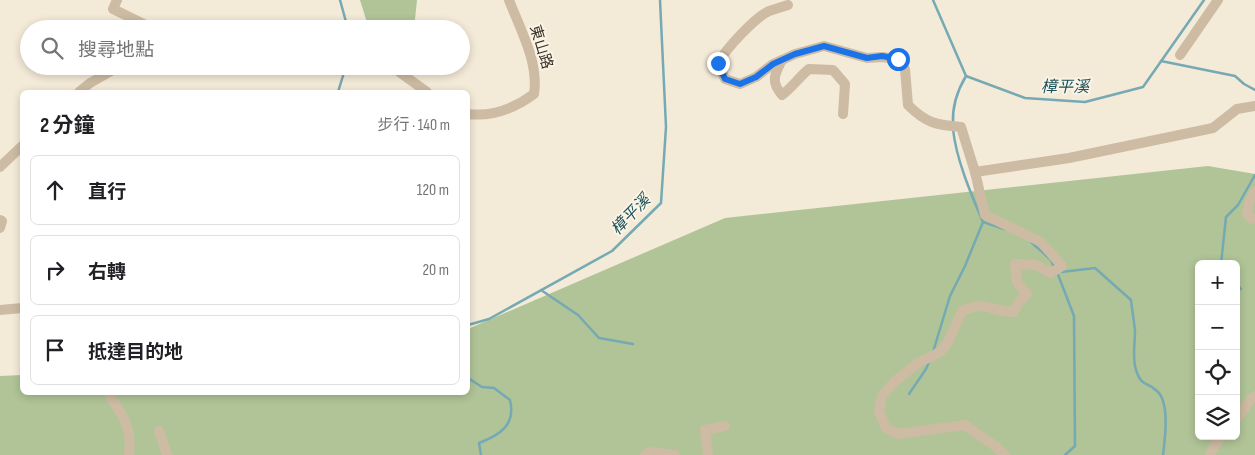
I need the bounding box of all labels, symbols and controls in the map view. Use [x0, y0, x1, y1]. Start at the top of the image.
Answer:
search box [20, 20, 470, 75]
street label: 東山路 [525, 23, 557, 71]
icon: search [38, 34, 66, 62]
text: 搜尋地點 [78, 39, 154, 62]
route start [887, 48, 910, 71]
route end [707, 52, 730, 75]
water label: 樟平溪 [1041, 78, 1091, 97]
text: 2 分鐘 [40, 113, 94, 138]
text: 步行 · 140 m [377, 116, 450, 135]
icon: ahead [41, 176, 69, 204]
text: 直行 [88, 181, 126, 204]
text: 120 m [417, 181, 449, 200]
water label: 樟平溪 [607, 190, 656, 239]
icon: right [41, 256, 69, 284]
map controls [1195, 260, 1240, 440]
button: + [1195, 260, 1240, 305]
text: 右轉 [88, 261, 126, 284]
text: 20 m [422, 261, 449, 280]
button: − [1195, 305, 1240, 350]
icon: arrive [41, 336, 69, 364]
text: 抵達目的地 [88, 341, 183, 364]
button: locate [1195, 350, 1240, 395]
button: layers [1195, 395, 1240, 440]

